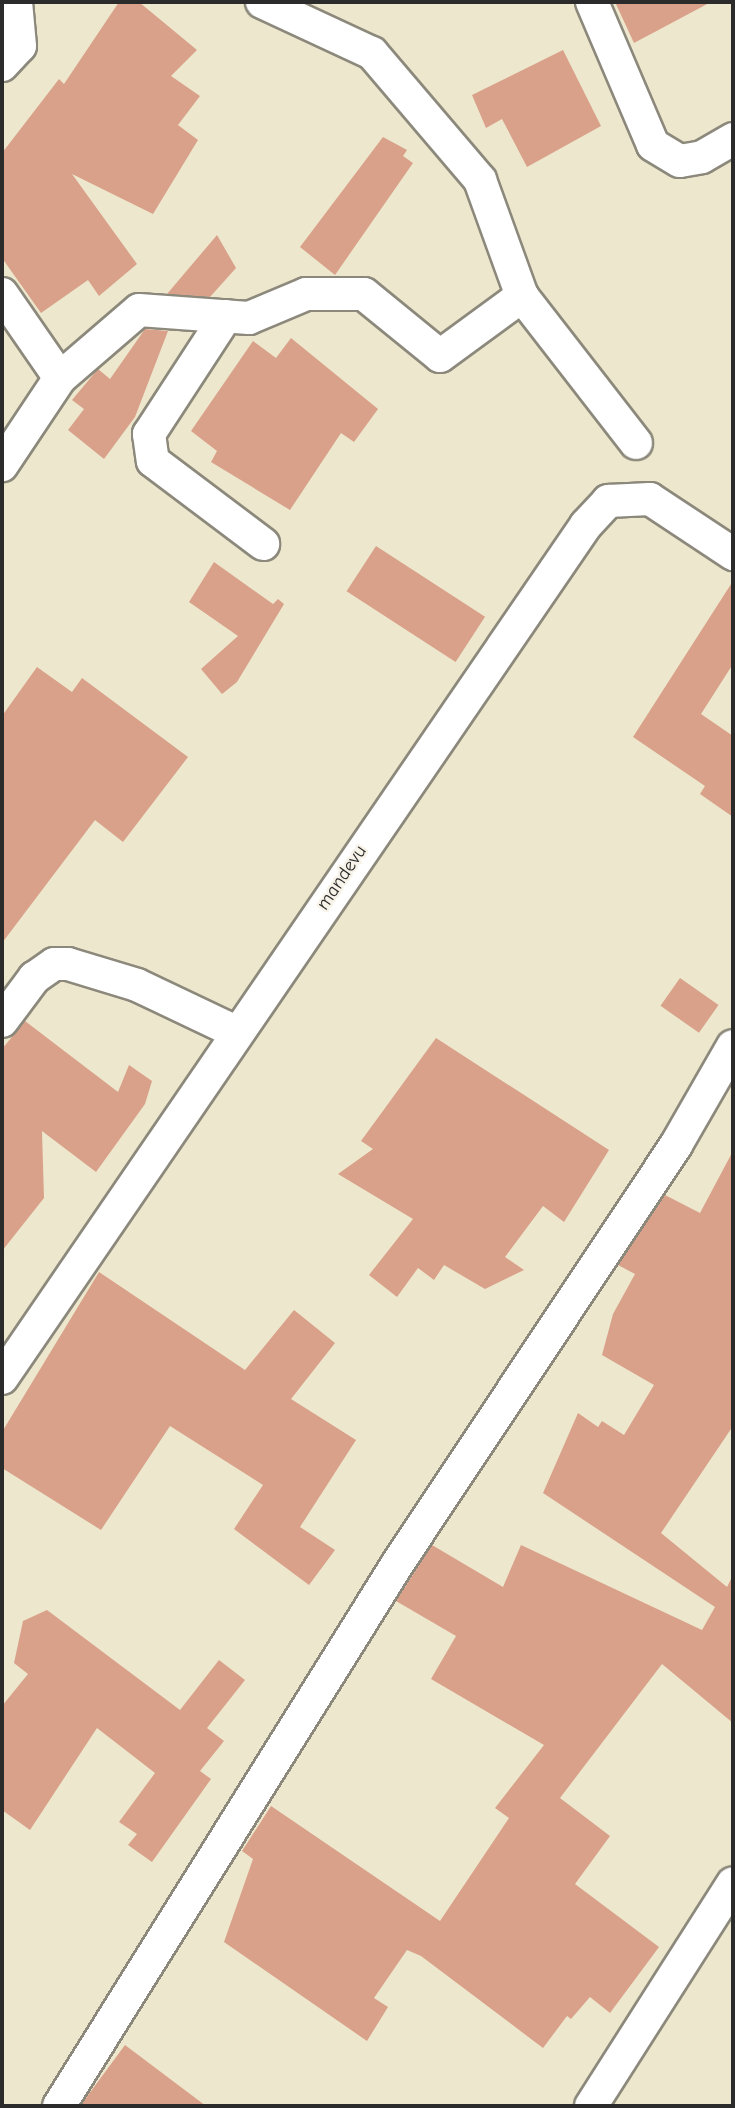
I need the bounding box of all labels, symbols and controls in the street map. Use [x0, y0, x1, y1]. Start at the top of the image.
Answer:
street label: mandevu [312, 841, 372, 915]

